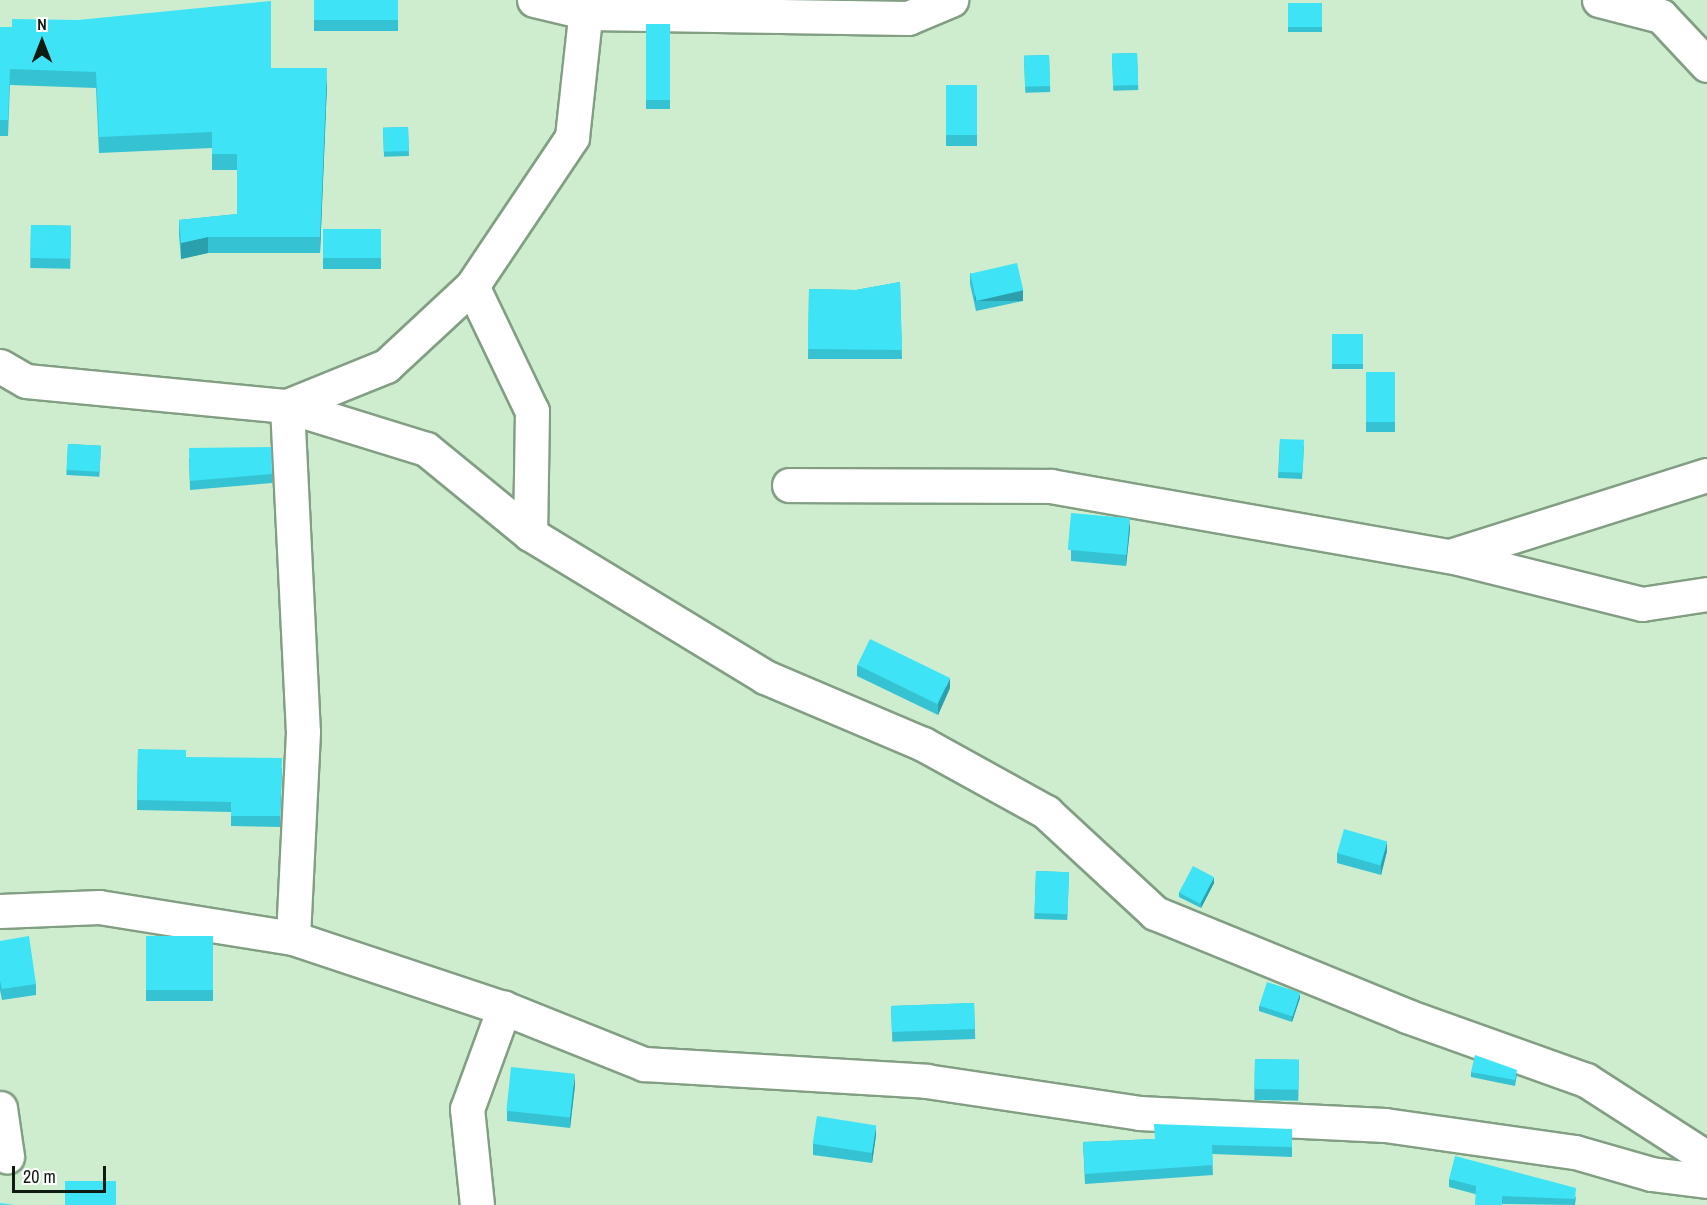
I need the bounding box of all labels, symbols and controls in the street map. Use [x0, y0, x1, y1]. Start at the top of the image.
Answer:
north arrow [12, 12, 72, 72]
text: N [37, 13, 47, 35]
scale bar [15, 1154, 110, 1192]
text: 20 m [23, 1164, 56, 1189]

